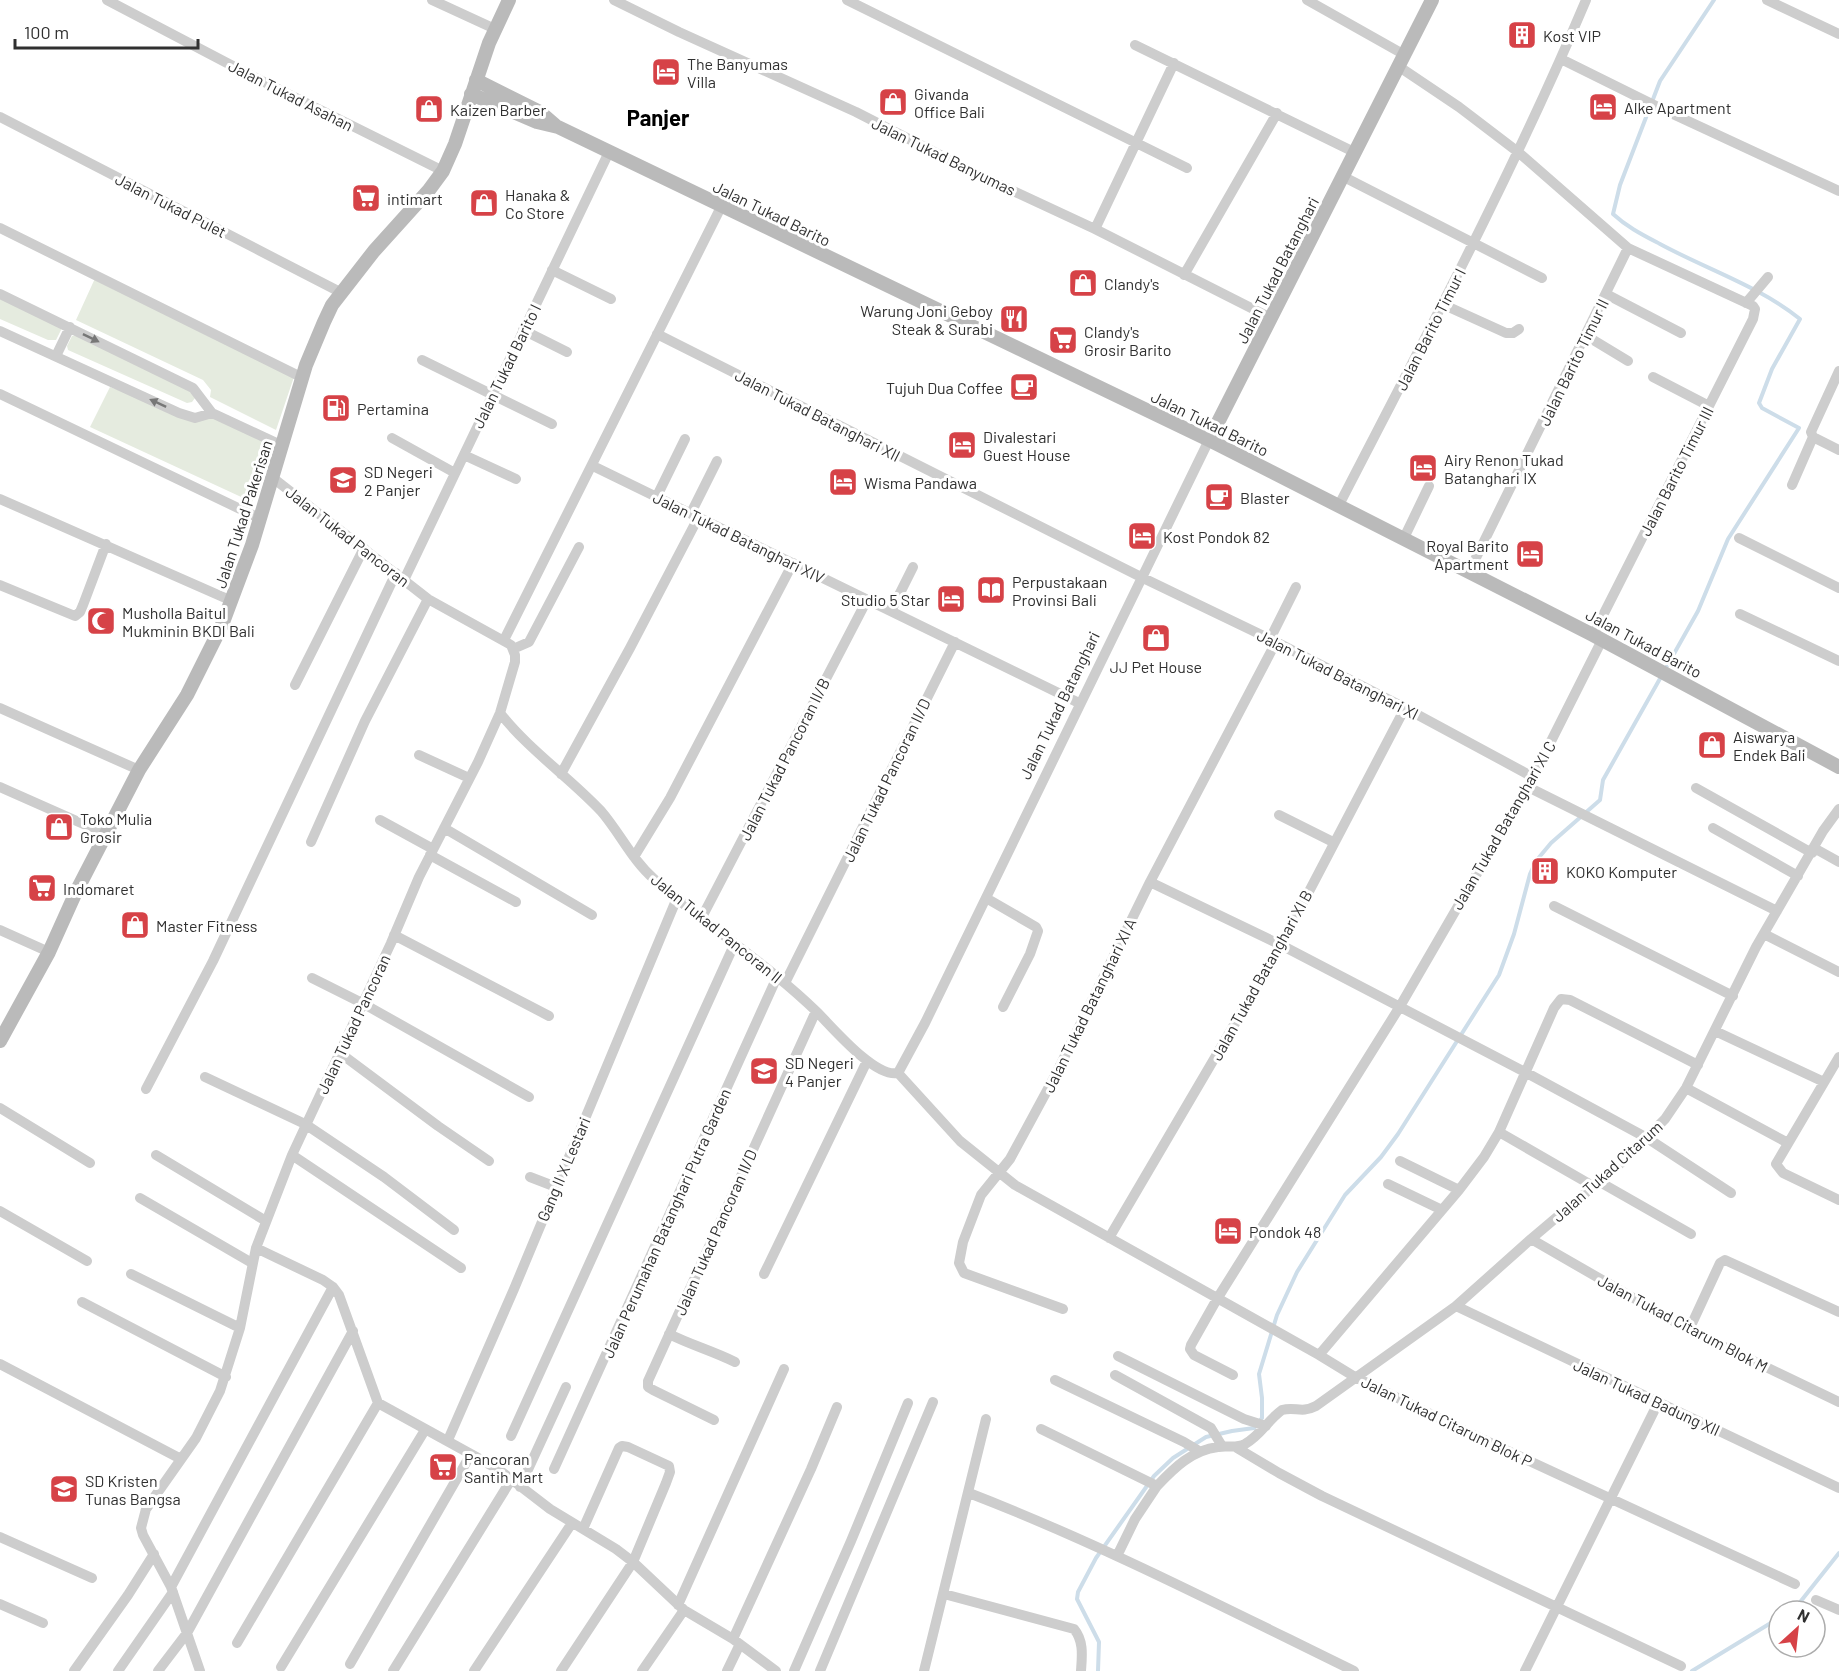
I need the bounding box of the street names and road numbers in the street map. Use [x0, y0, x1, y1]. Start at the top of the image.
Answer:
street label: Jalan Tukad Asahan [226, 55, 356, 135]
street label: Jalan Tukad Banyumas [869, 113, 1019, 199]
street label: Jalan Tukad Pulet [112, 169, 230, 241]
street label: Jalan Tukad Barito [710, 176, 834, 250]
street label: Jalan Tukad Batanghari [1232, 194, 1322, 346]
street label: Jalan Barito Timur I [1391, 265, 1469, 393]
street label: Jalan Barito Timur II [1534, 296, 1612, 428]
street label: Jalan Tukad Barito I [468, 301, 544, 431]
street label: Jalan Tukad Batanghari XII [732, 365, 904, 465]
street label: Jalan Tukad Barito [1148, 386, 1272, 460]
street label: Jalan Barito Timur III [1635, 403, 1717, 539]
street label: Jalan Tukad Pakerisan [210, 438, 276, 590]
street label: Jalan Tukad Pancoran [282, 482, 414, 590]
street label: Jalan Tukad Batanghari XIV [650, 487, 828, 587]
street label: Jalan Tukad Barito [1583, 604, 1705, 682]
street label: Jalan Tukad Batanghari XI [1254, 625, 1422, 723]
street label: Jalan Tukad Batanghari [1015, 628, 1103, 782]
street label: Jalan Tukad Pancoran II/B [735, 675, 833, 843]
street label: Jalan Tukad Pancoran II/D [838, 695, 934, 865]
street label: Jalan Tukad Batanghari XI C [1447, 737, 1559, 913]
street label: Jalan Tukad Pancoran II [648, 869, 786, 987]
street label: Jalan Tukad Batanghari XI B [1206, 886, 1316, 1064]
street label: Jalan Tukad Batanghari XI A [1038, 914, 1140, 1095]
street label: Jalan Tukad Pancoran [312, 951, 394, 1097]
street label: Jalan Perumahan Batanghari Putra Garden [598, 1085, 734, 1361]
street label: Gang II X Lestari [532, 1114, 594, 1224]
street label: Jalan Tukad Citarum [1548, 1117, 1666, 1225]
street label: Jalan Tukad Pancoran II/D [670, 1146, 760, 1318]
street label: Jalan Tukad Citarum Blok M [1595, 1270, 1771, 1376]
street label: Jalan Tukad Badung XII [1571, 1355, 1723, 1439]
street label: Jalan Tukad Citarum Blok P [1358, 1371, 1536, 1471]

